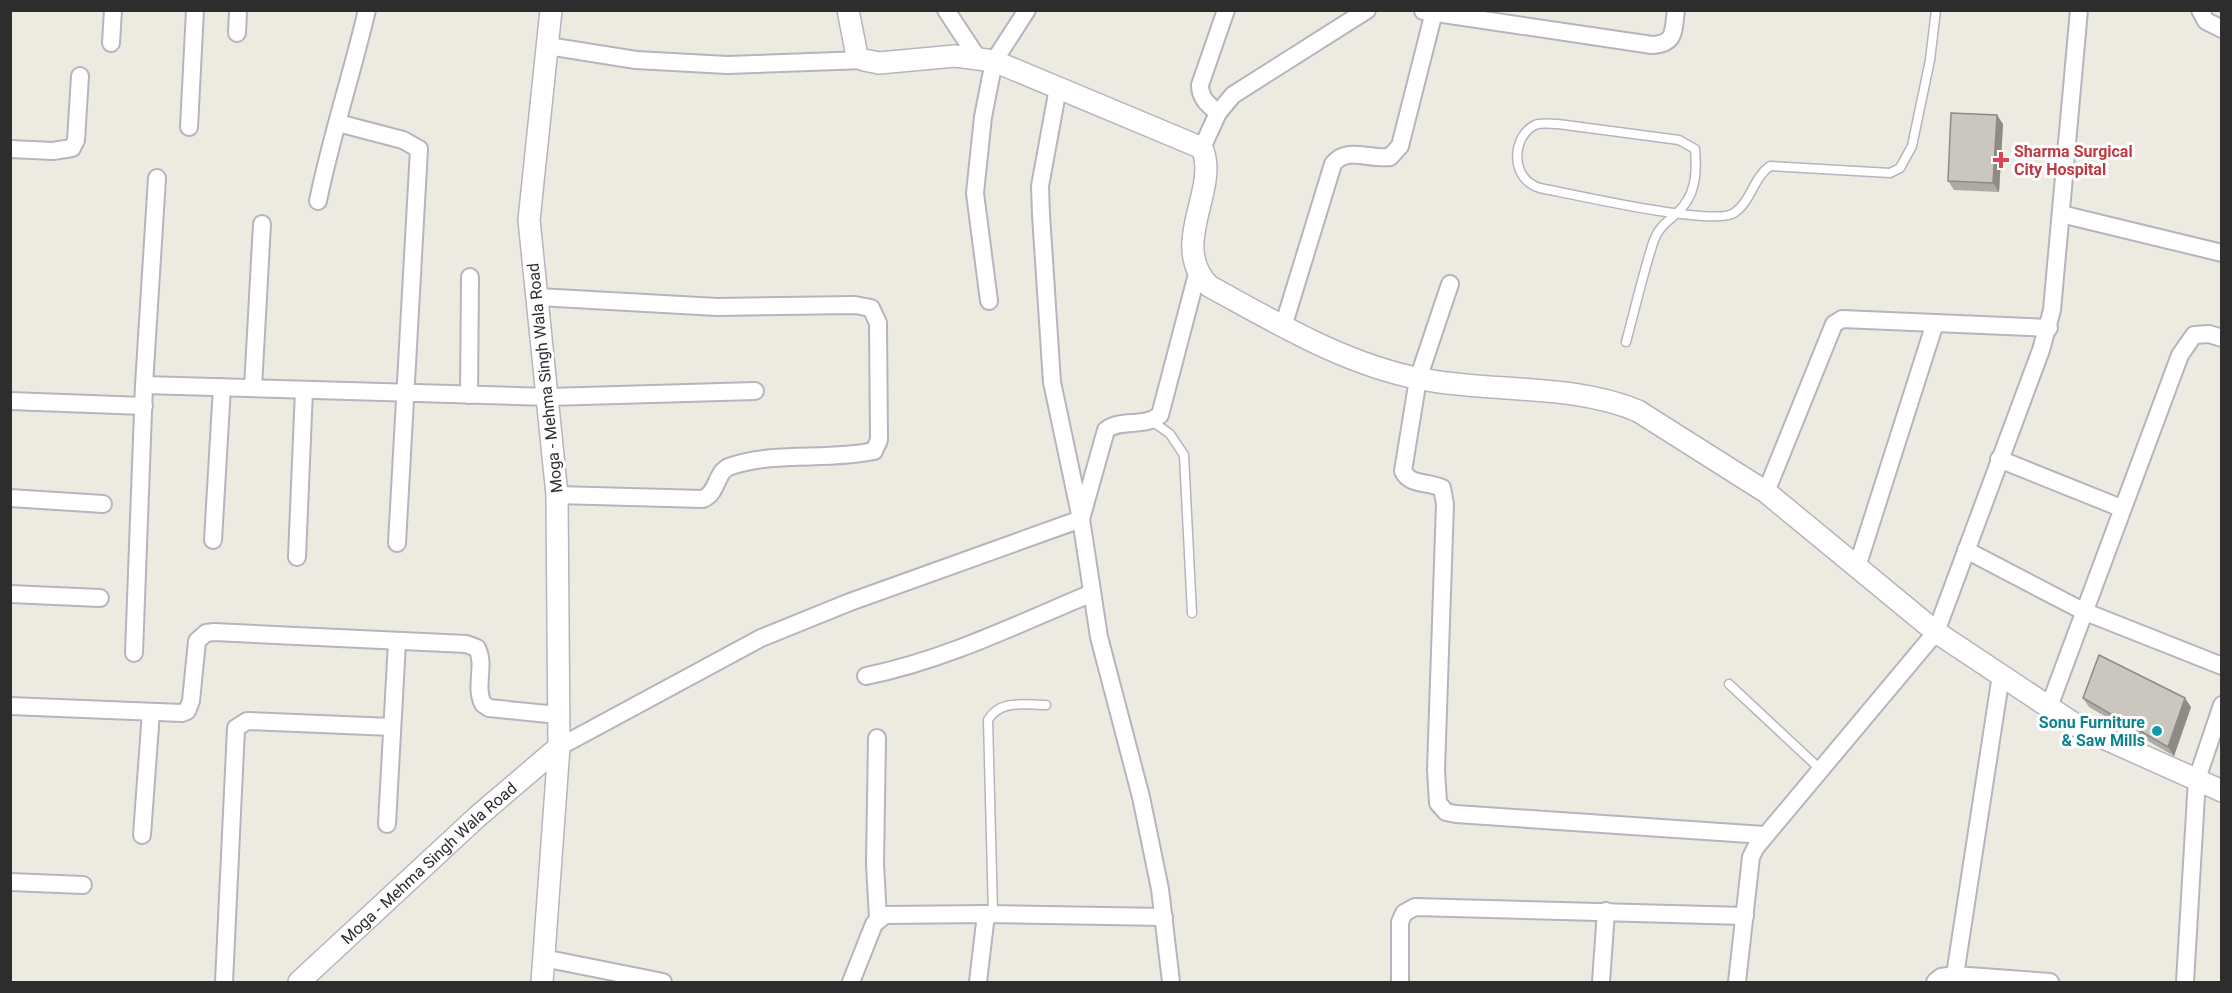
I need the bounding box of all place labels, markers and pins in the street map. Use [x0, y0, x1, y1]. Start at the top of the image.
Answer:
place label: Sharma Surgical City Hospital [2014, 142, 2133, 179]
marker: Sharma Surgical City Hospital [1992, 151, 2010, 169]
place label: Sonu Furniture & Saw Mills [2039, 713, 2145, 750]
marker: Sonu Furniture & Saw Mills [2150, 724, 2164, 738]

